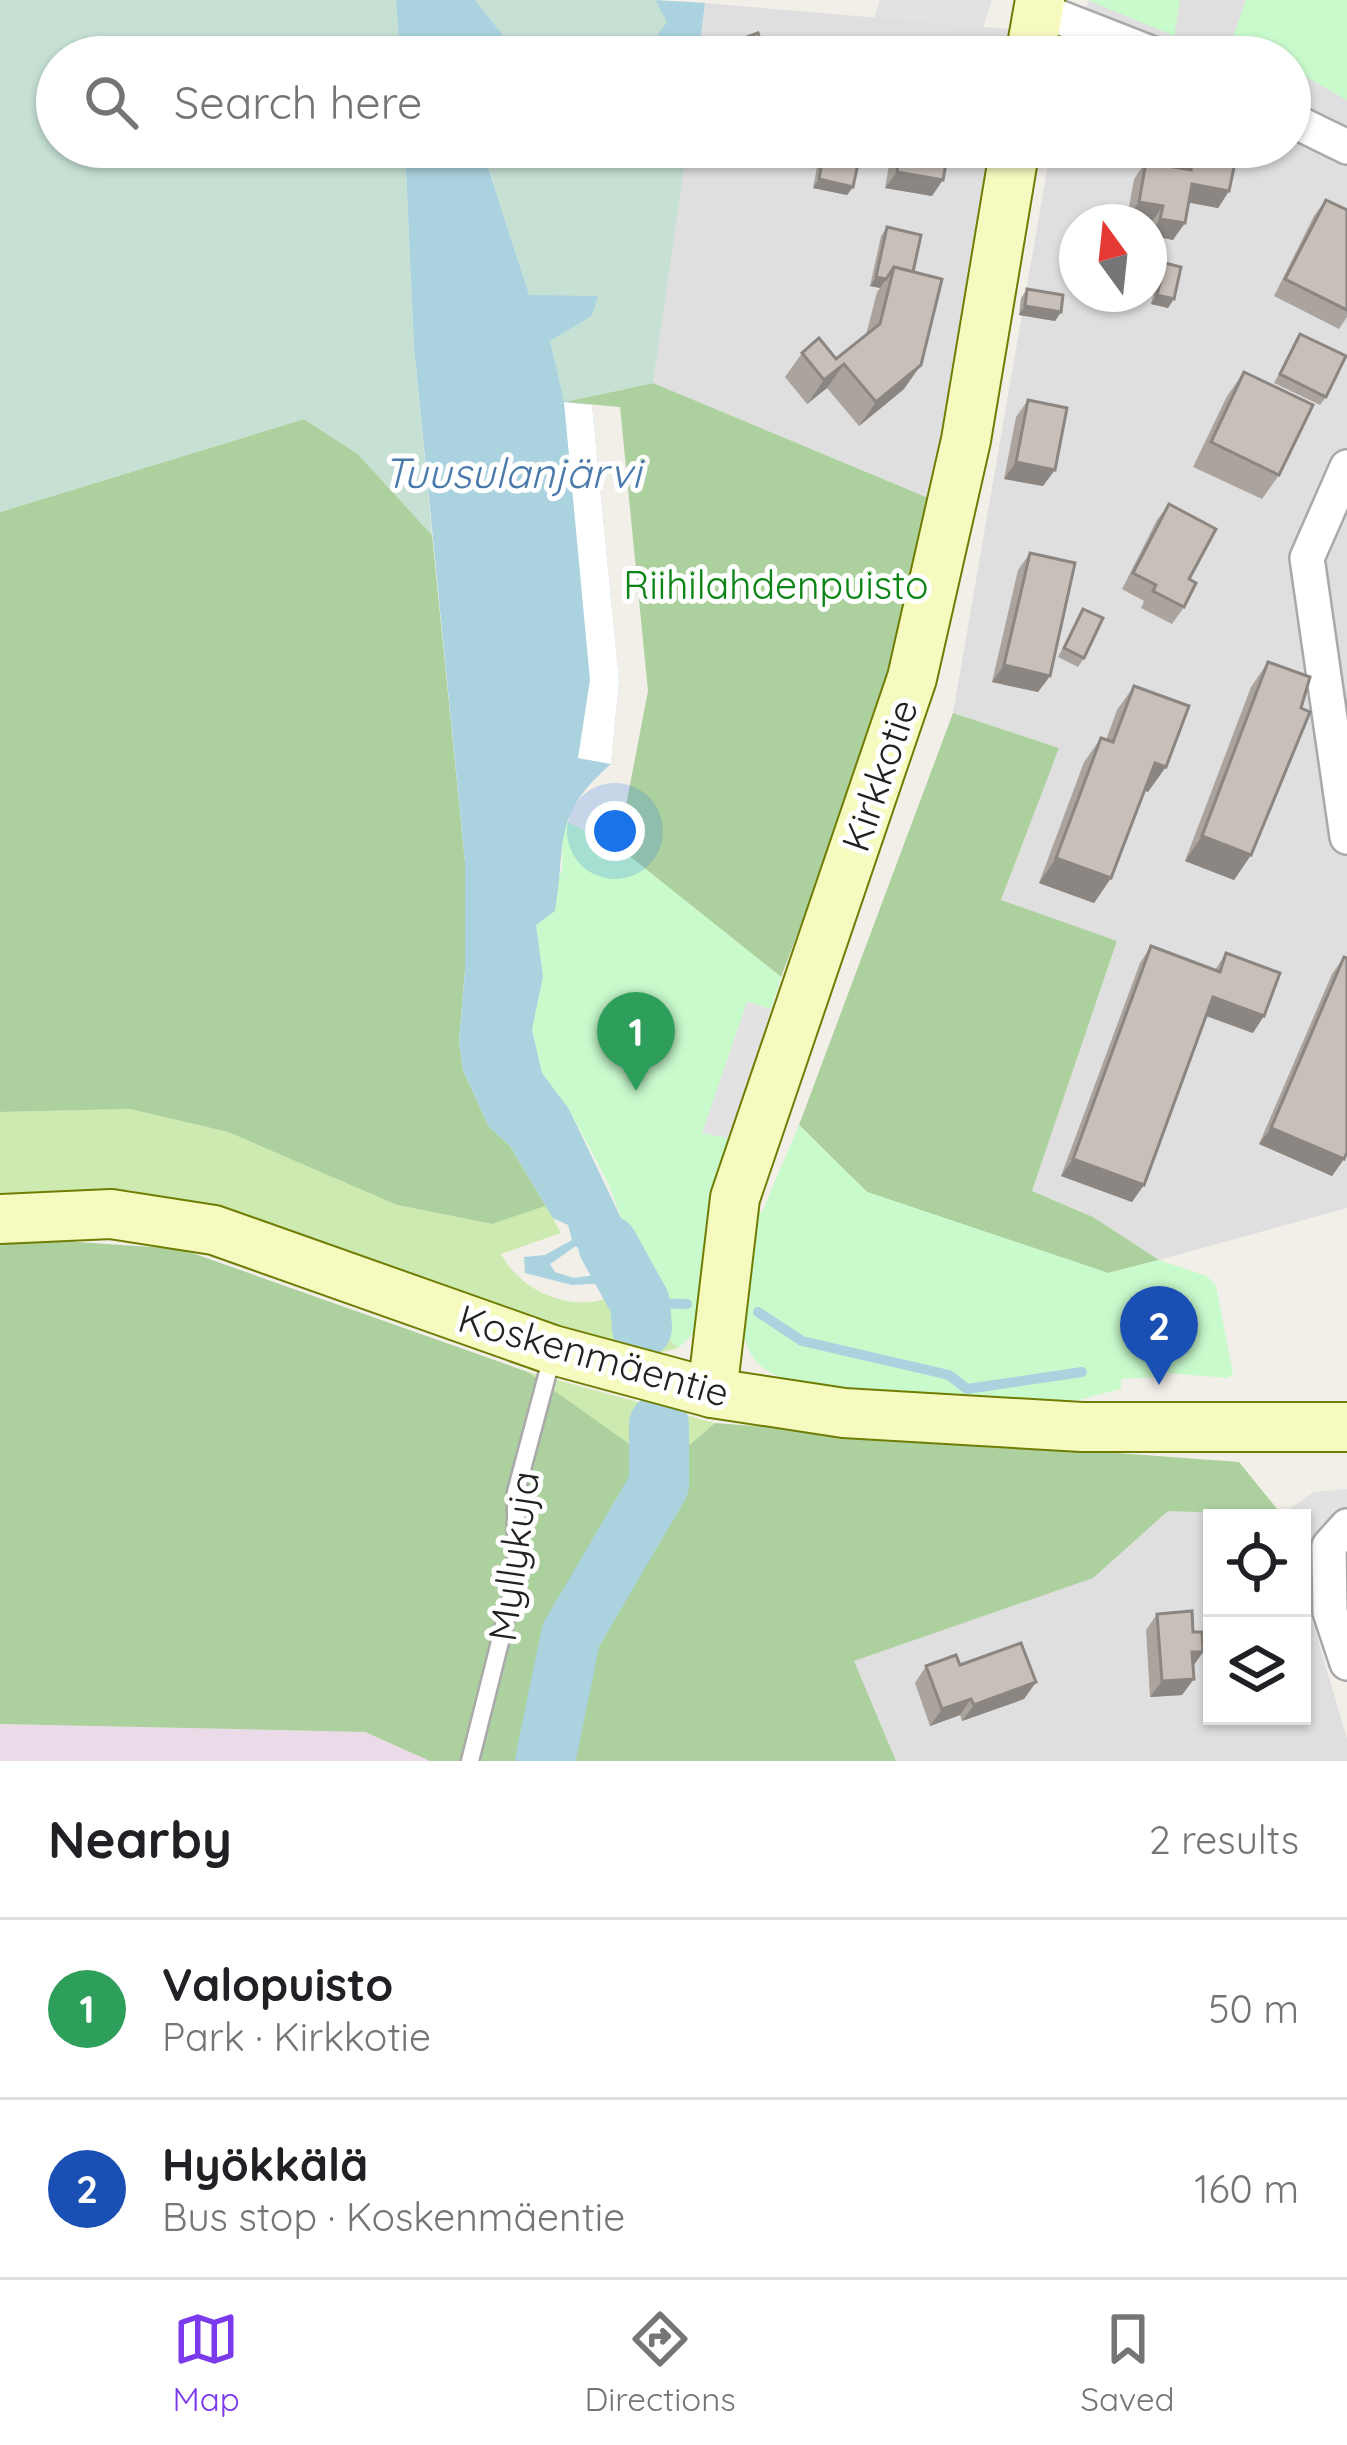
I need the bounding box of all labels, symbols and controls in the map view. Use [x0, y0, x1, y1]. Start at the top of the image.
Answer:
search box [36, 36, 1311, 168]
icon: search [78, 69, 144, 135]
text: Search here [174, 74, 422, 130]
north arrow [1059, 204, 1167, 312]
water label: Tuusulanjärvi [383, 446, 646, 499]
park label: Riihilahdenpuisto [623, 560, 929, 609]
street label: Kirkkotie [830, 693, 928, 857]
your location [585, 801, 645, 861]
pin: 1 [597, 992, 675, 1091]
pin: 2 [1120, 1286, 1198, 1385]
street label: Koskenmäentie [453, 1293, 735, 1417]
street label: Myllykuja [477, 1468, 549, 1644]
map controls [1203, 1509, 1311, 1725]
button: locate [1203, 1509, 1311, 1617]
button: layers [1203, 1617, 1311, 1725]
text: Nearby [48, 1807, 232, 1871]
text: 2 results [1149, 1815, 1299, 1864]
text: Valopuisto [162, 1956, 393, 2012]
text: 1 [79, 1984, 95, 2033]
text: 50 m [1208, 1984, 1299, 2033]
text: Park · Kirkkotie [162, 2012, 431, 2061]
text: Hyökkälä [162, 2136, 368, 2192]
text: 2 [76, 2164, 98, 2213]
text: 160 m [1194, 2164, 1299, 2213]
text: Bus stop · Koskenmäentie [162, 2192, 625, 2241]
tab: Map [172, 2306, 240, 2419]
tab: Directions [584, 2306, 736, 2419]
tab: Saved [1081, 2306, 1175, 2419]

